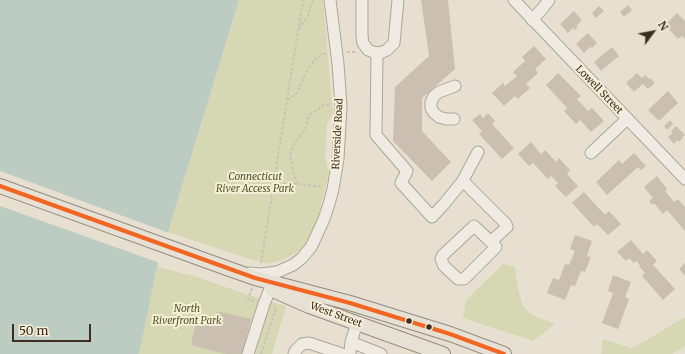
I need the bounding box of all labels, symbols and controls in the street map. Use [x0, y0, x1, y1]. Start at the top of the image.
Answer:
north arrow [633, 12, 673, 52]
text: N [655, 18, 671, 33]
street label: Lowell Street [573, 63, 625, 117]
street label: Riverside Road [330, 98, 346, 170]
park label: Connecticut River Access Park [216, 171, 294, 194]
street label: West Street [308, 300, 364, 330]
park label: North Riverfront Park [153, 303, 221, 326]
scale bar [14, 316, 93, 342]
unlabelled marker [404, 316, 414, 326]
unlabelled marker [424, 322, 434, 332]
text: 50 m [19, 323, 48, 338]

